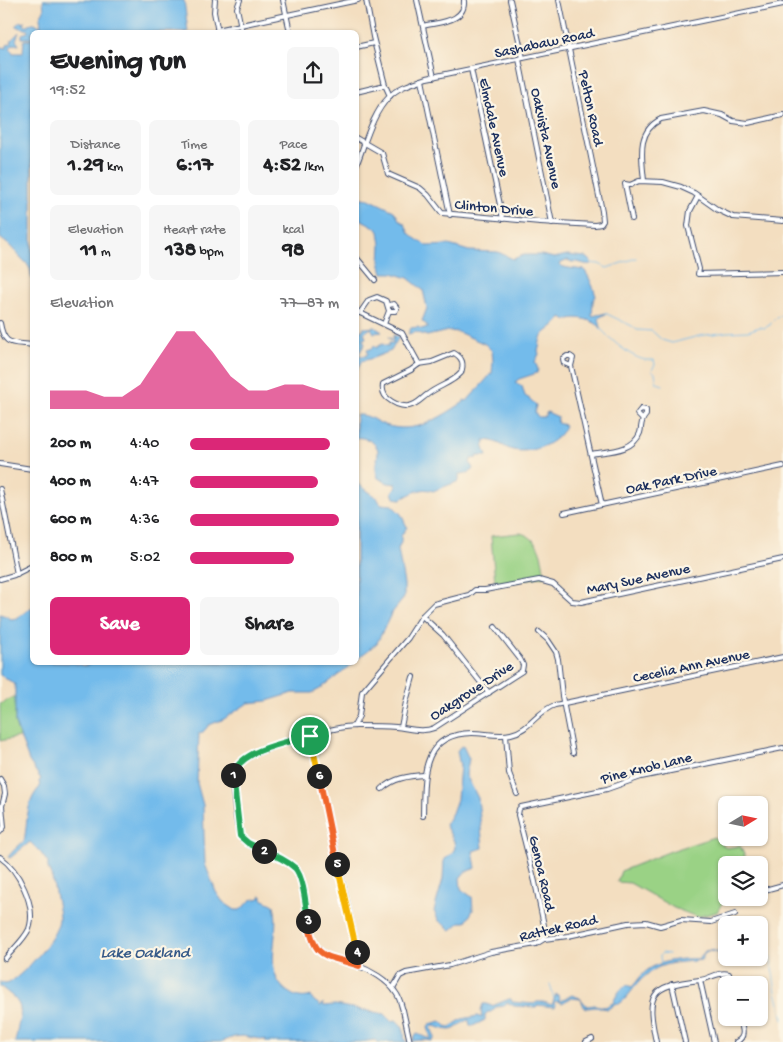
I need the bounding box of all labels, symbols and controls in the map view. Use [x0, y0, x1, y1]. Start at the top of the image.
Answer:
street label: Sashabaw Road [493, 24, 597, 63]
text: Evening run [50, 46, 186, 79]
button: share [287, 47, 339, 99]
street label: Pelton Road [573, 68, 607, 149]
street label: Elmdale Avenue [474, 77, 512, 179]
text: 19:52 [50, 82, 86, 101]
street label: Oakvista Avenue [526, 86, 565, 191]
text: Distance [71, 137, 120, 154]
text: Time [182, 137, 207, 154]
text: Pace [280, 137, 307, 154]
text: 1.29 [68, 154, 104, 179]
text: 6:17 [176, 154, 213, 179]
text: 4:52 [263, 154, 301, 179]
text: km [104, 159, 123, 176]
text: /km [301, 159, 324, 176]
street label: Clinton Drive [454, 197, 534, 221]
text: Elevation [68, 222, 123, 239]
text: Heart rate [163, 222, 226, 239]
text: kcal [283, 222, 304, 239]
text: 11 [80, 239, 97, 264]
text: 138 [165, 239, 196, 264]
text: 98 [282, 239, 305, 264]
text: m [97, 244, 111, 261]
text: bpm [196, 244, 224, 261]
text: Elevation [50, 295, 114, 314]
text: 77–87 m [280, 295, 339, 314]
text: 200 m [50, 435, 91, 454]
text: 4:40 [130, 435, 159, 454]
street label: Oak Park Drive [624, 462, 719, 499]
text: 400 m [50, 473, 91, 492]
text: 4:47 [130, 473, 158, 492]
text: 600 m [50, 511, 91, 530]
text: 4:36 [130, 511, 159, 530]
text: 800 m [50, 549, 92, 568]
text: 5:02 [130, 549, 160, 568]
street label: Mary Sue Avenue [585, 560, 692, 600]
button: Save [50, 597, 190, 655]
button: Share [200, 597, 339, 655]
street label: Cecelia Ann Avenue [631, 646, 752, 688]
street label: Oakgrove Drive [427, 658, 518, 725]
pin [289, 715, 331, 757]
icon: arrive [296, 722, 324, 750]
street label: Pine Knob Lane [598, 749, 694, 789]
pin: 1 [220, 762, 246, 788]
pin: 6 [306, 764, 332, 788]
text: 1 [231, 767, 236, 784]
text: 6 [316, 768, 323, 785]
north arrow [718, 796, 768, 846]
map controls [718, 796, 768, 1026]
street label: Genoa Road [524, 834, 559, 914]
pin: 2 [252, 838, 276, 864]
text: 2 [261, 843, 268, 860]
pin: 5 [324, 852, 350, 876]
text: 5 [334, 856, 341, 873]
button: layers [718, 856, 768, 906]
pin: 3 [296, 908, 320, 934]
street label: Rattek Road [518, 911, 600, 947]
text: 3 [305, 913, 312, 930]
button: + [718, 916, 768, 966]
pin: 4 [344, 940, 370, 964]
text: 4 [354, 944, 361, 961]
water label: Lake Oakland [101, 945, 191, 964]
button: − [718, 976, 768, 1026]

